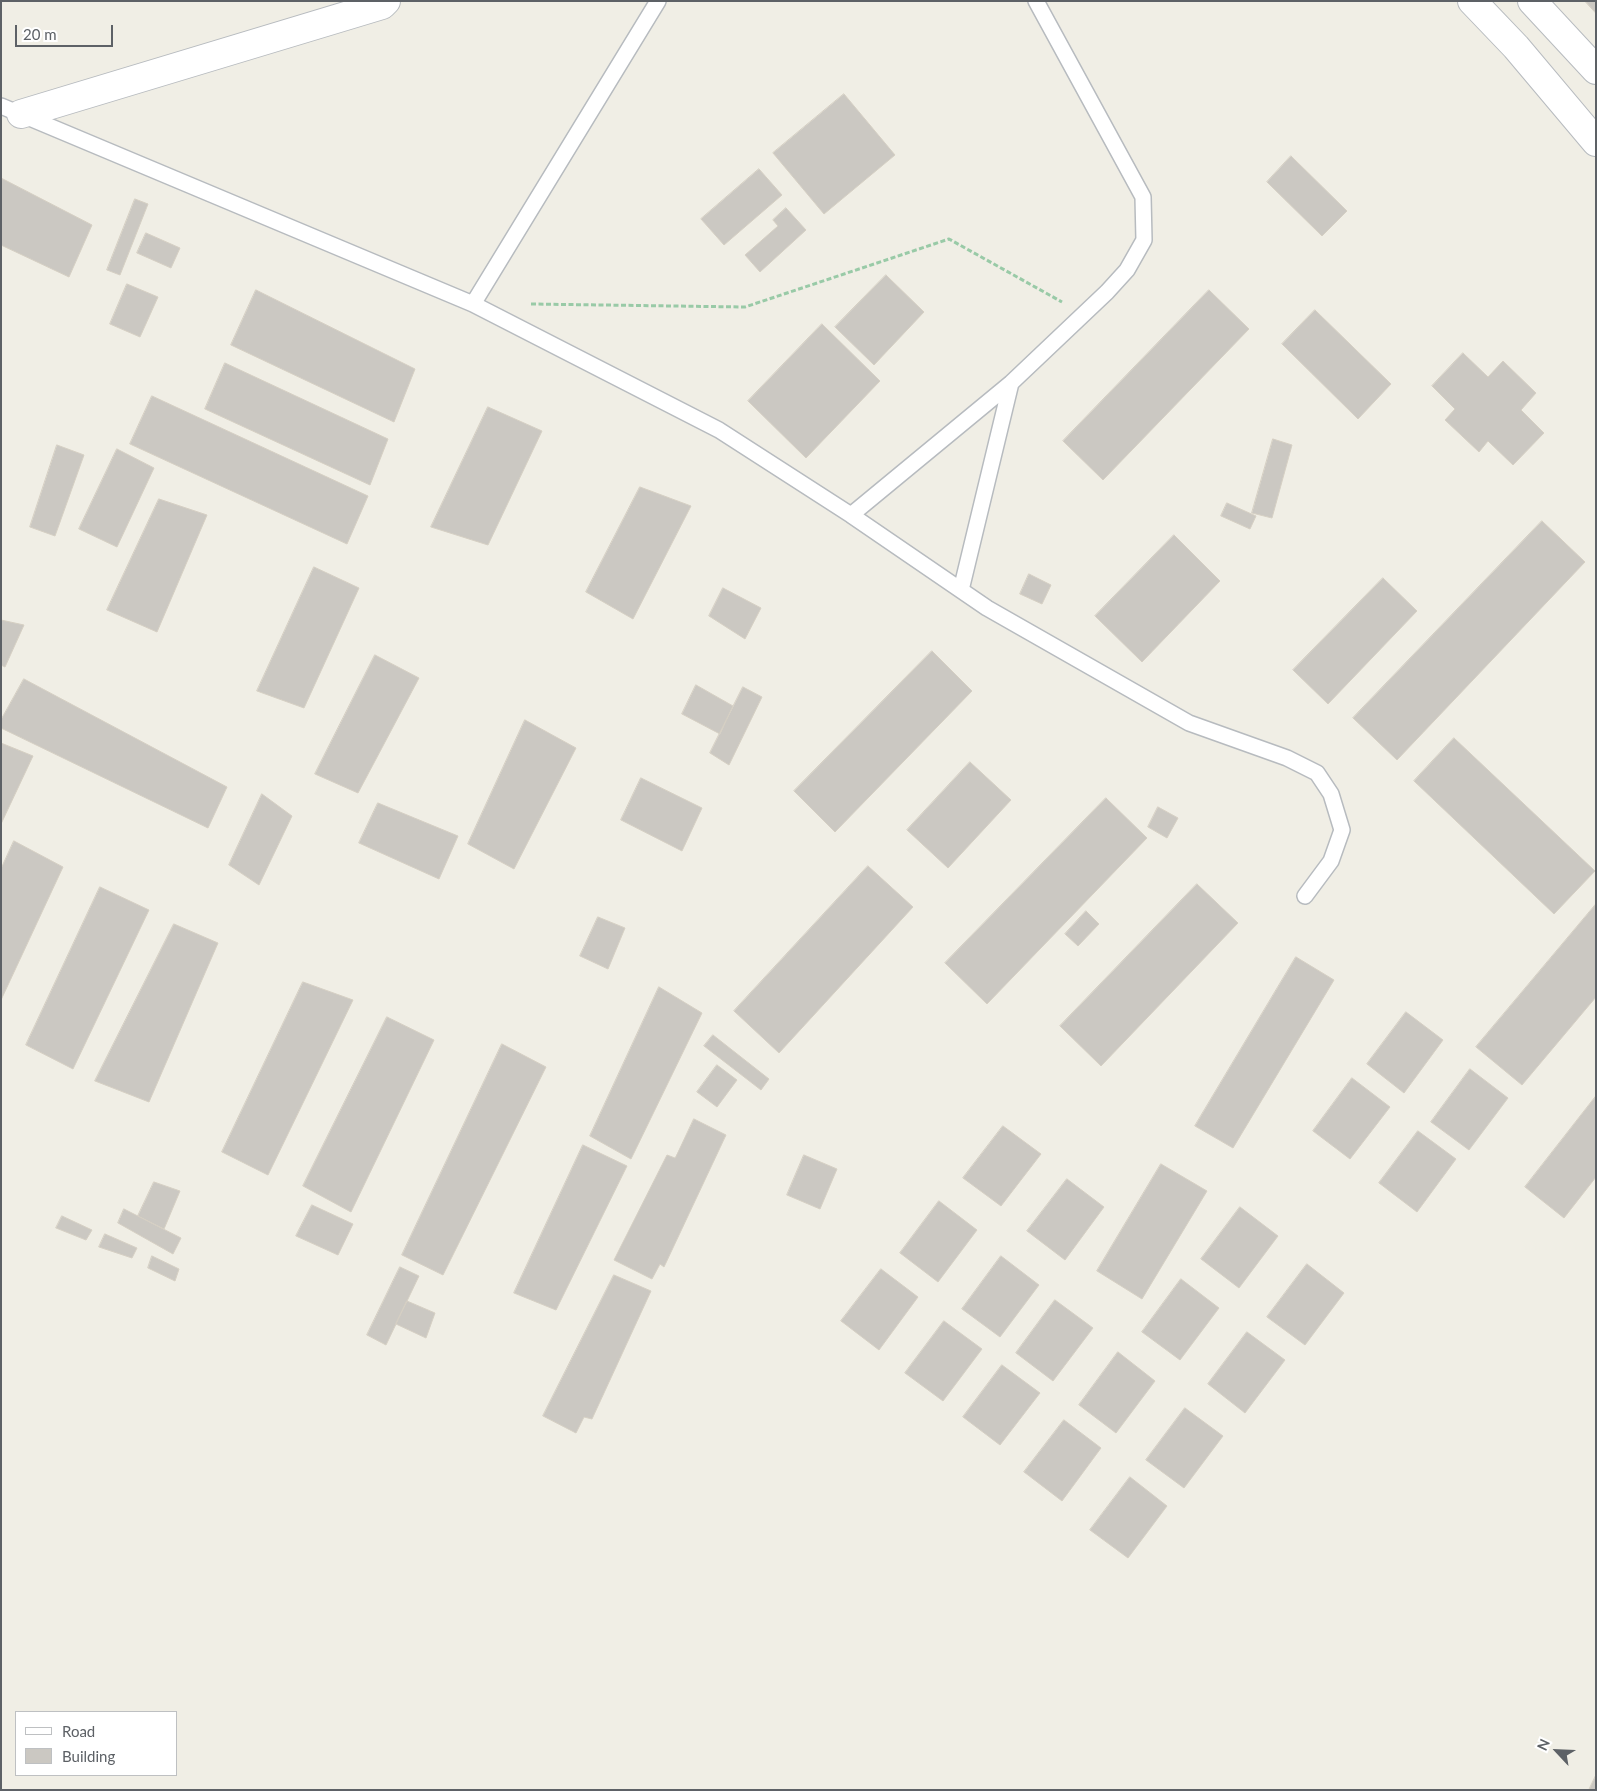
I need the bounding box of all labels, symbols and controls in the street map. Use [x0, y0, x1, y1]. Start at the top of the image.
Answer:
scale bar [18, 15, 115, 47]
text: 20 m [23, 25, 57, 43]
legend [15, 1711, 178, 1776]
text: Road [62, 1722, 95, 1740]
north arrow [1532, 1726, 1582, 1776]
text: N [1533, 1736, 1553, 1753]
text: Building [62, 1747, 115, 1765]

